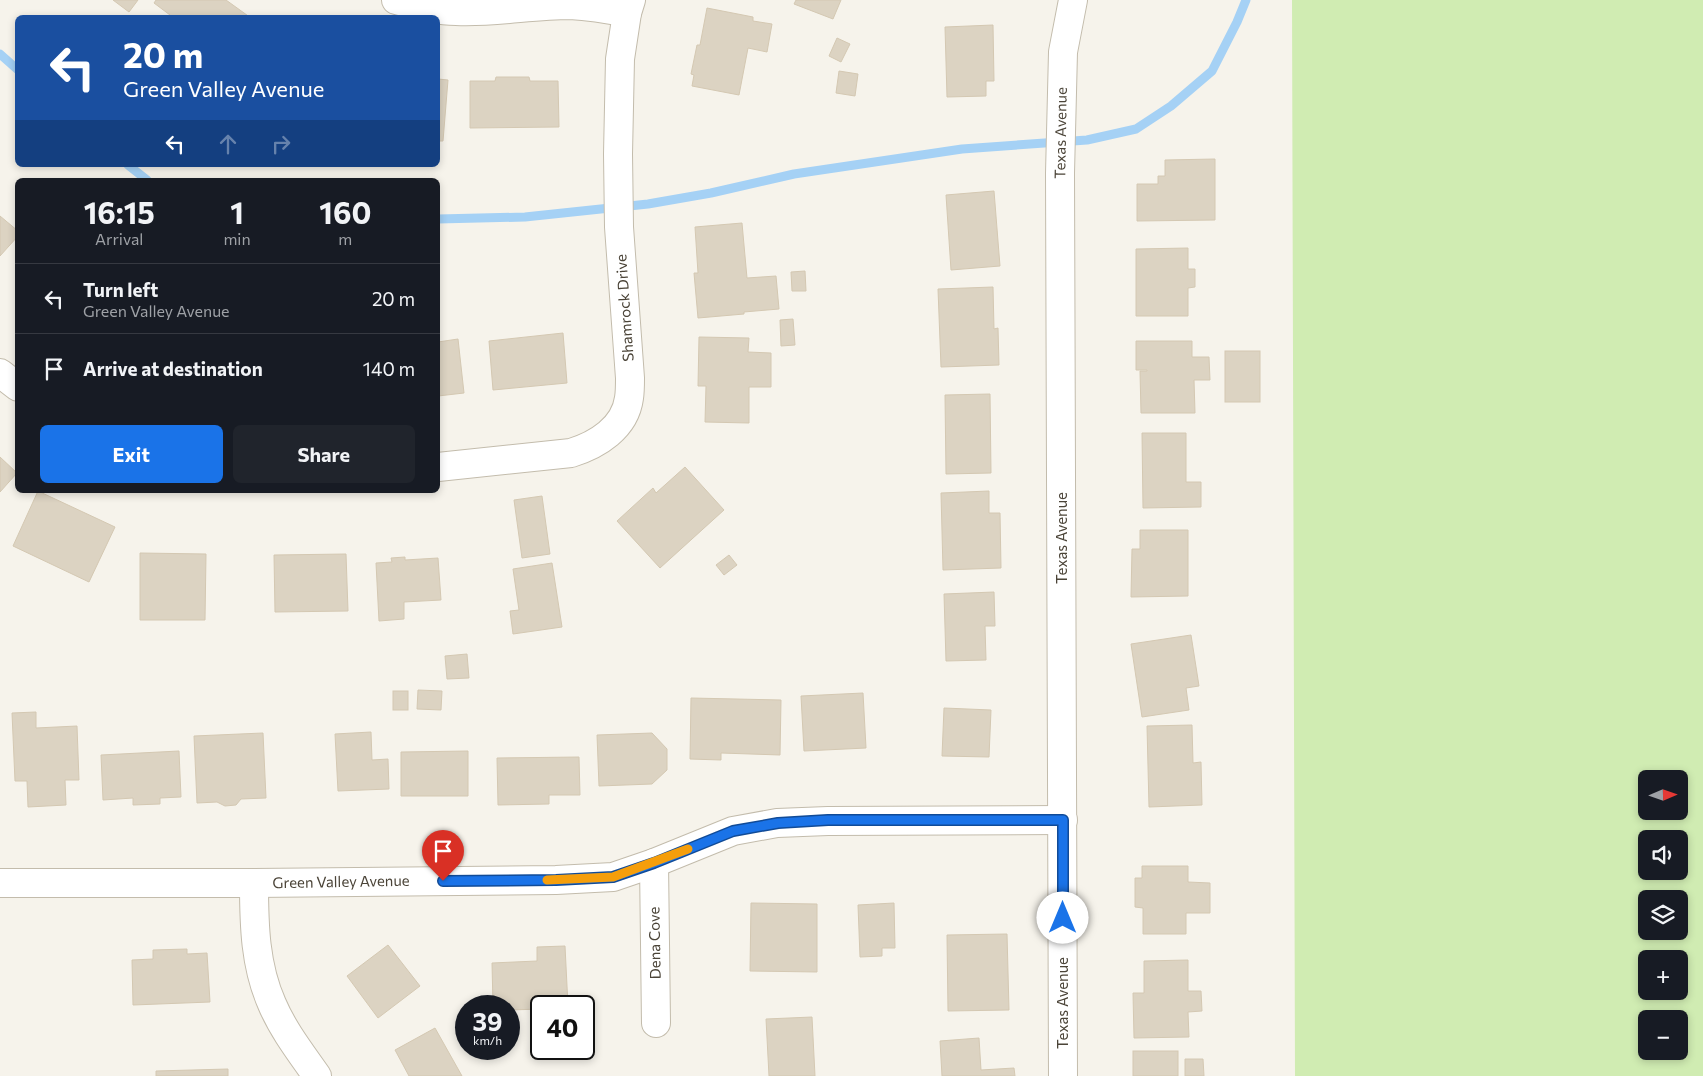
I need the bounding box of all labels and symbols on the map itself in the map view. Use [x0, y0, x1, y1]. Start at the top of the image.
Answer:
street label: Texas Avenue [1050, 87, 1070, 179]
street label: Shamrock Drive [611, 254, 637, 362]
street label: Texas Avenue [1052, 492, 1070, 584]
north arrow [1638, 770, 1688, 820]
pin [422, 830, 464, 881]
street label: Green Valley Avenue [272, 871, 410, 891]
position arrow [1036, 891, 1088, 943]
street label: Dena Cove [644, 906, 664, 979]
street label: Texas Avenue [1053, 957, 1071, 1049]
speed limit sign: 40 [530, 995, 595, 1060]

